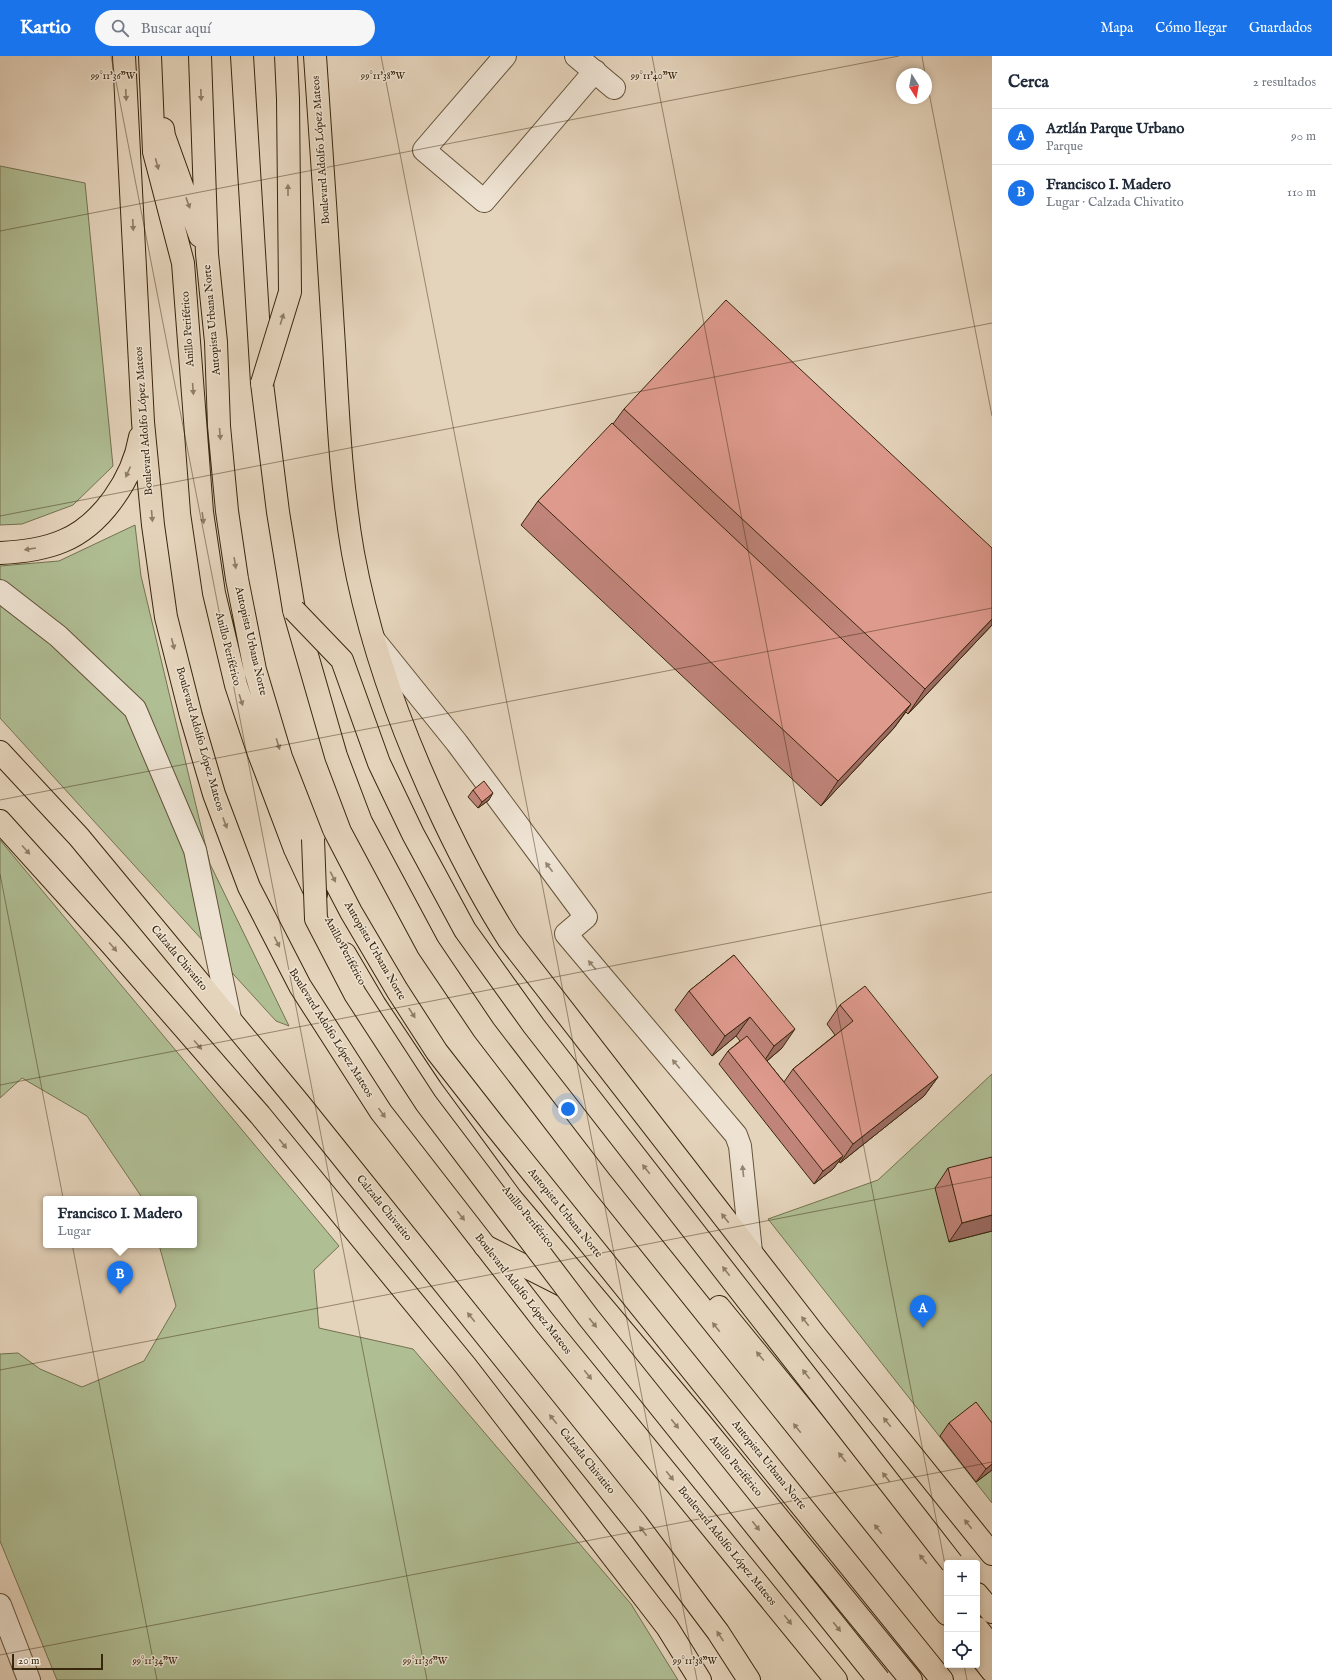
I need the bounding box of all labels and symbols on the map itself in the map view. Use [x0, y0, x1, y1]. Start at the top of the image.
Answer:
north arrow [896, 68, 932, 104]
text: 99°11'36"W [90, 70, 136, 83]
text: 99°11'38"W [360, 70, 406, 83]
text: 99°11'40"W [630, 70, 678, 83]
street label: Boulevard Adolfo López Mateos [309, 75, 333, 225]
one-way arrow [123, 89, 129, 102]
one-way arrow [198, 89, 205, 101]
one-way arrow [155, 158, 161, 171]
one-way arrow [285, 183, 291, 196]
one-way arrow [185, 197, 191, 209]
one-way arrow [129, 219, 136, 231]
street label: Autopista Urbana Norte [200, 264, 224, 377]
street label: Anillo Periférico [178, 291, 198, 368]
one-way arrow [279, 313, 285, 325]
street label: Boulevard Adolfo López Mateos [132, 346, 156, 496]
one-way arrow [189, 383, 196, 395]
one-way arrow [217, 428, 224, 440]
one-way arrow [125, 467, 131, 478]
one-way arrow [148, 510, 155, 522]
one-way arrow [200, 512, 206, 524]
one-way arrow [24, 547, 37, 553]
one-way arrow [232, 557, 238, 569]
street label: Autopista Urbana Norte [231, 584, 270, 697]
street label: Anillo Periférico [212, 610, 244, 687]
one-way arrow [170, 638, 176, 651]
street label: Boulevard Adolfo López Mateos [173, 665, 227, 813]
one-way arrow [239, 694, 245, 706]
one-way arrow [275, 738, 281, 750]
one-way arrow [223, 817, 229, 829]
one-way arrow [21, 846, 30, 855]
one-way arrow [545, 861, 553, 872]
one-way arrow [330, 871, 336, 883]
street label: Autopista Urbana Norte [341, 898, 409, 1003]
street label: Anillo Periférico [321, 914, 369, 988]
street label: Calzada Chivatito [148, 922, 210, 994]
one-way arrow [274, 936, 280, 947]
one-way arrow [109, 942, 118, 952]
one-way arrow [588, 960, 597, 970]
street label: Boulevard Adolfo López Mateos [285, 966, 377, 1100]
one-way arrow [409, 1007, 416, 1019]
one-way arrow [194, 1040, 203, 1050]
one-way arrow [671, 1059, 680, 1070]
your location [558, 1099, 578, 1119]
one-way arrow [378, 1108, 386, 1119]
one-way arrow [279, 1138, 287, 1149]
one-way arrow [642, 1164, 650, 1175]
street label: Autopista Urbana Norte [524, 1165, 605, 1261]
one-way arrow [740, 1165, 746, 1177]
street label: Calzada Chivatito [353, 1172, 415, 1244]
street label: Anillo Periférico [498, 1183, 557, 1251]
one-way arrow [457, 1211, 466, 1222]
one-way arrow [721, 1213, 730, 1224]
street label: Boulevard Adolfo López Mateos [472, 1231, 575, 1357]
pin: B [107, 1261, 133, 1294]
one-way arrow [722, 1266, 731, 1277]
pin: A [910, 1295, 936, 1328]
one-way arrow [467, 1312, 476, 1323]
one-way arrow [801, 1316, 809, 1327]
one-way arrow [589, 1317, 598, 1328]
one-way arrow [711, 1321, 720, 1332]
one-way arrow [755, 1351, 764, 1362]
one-way arrow [802, 1368, 811, 1379]
one-way arrow [583, 1370, 592, 1381]
one-way arrow [548, 1413, 557, 1424]
street label: Autopista Urbana Norte [728, 1417, 809, 1513]
one-way arrow [882, 1417, 891, 1428]
one-way arrow [670, 1419, 679, 1429]
one-way arrow [792, 1423, 801, 1434]
street label: Calzada Chivatito [556, 1425, 618, 1497]
street label: Anillo Periférico [706, 1432, 766, 1499]
one-way arrow [838, 1451, 847, 1462]
one-way arrow [665, 1471, 674, 1482]
one-way arrow [882, 1471, 890, 1482]
street label: Boulevard Adolfo López Mateos [675, 1484, 780, 1609]
one-way arrow [963, 1518, 972, 1529]
one-way arrow [752, 1520, 760, 1531]
one-way arrow [874, 1524, 883, 1535]
one-way arrow [638, 1526, 647, 1537]
one-way arrow [919, 1553, 927, 1564]
one-way arrow [783, 1615, 792, 1626]
one-way arrow [832, 1622, 841, 1633]
one-way arrow [716, 1631, 724, 1641]
scale bar [12, 1652, 103, 1671]
text: 99°11'34"W [131, 1655, 178, 1668]
text: 99°11'36"W [402, 1655, 448, 1668]
text: 99°11'38"W [672, 1655, 718, 1668]

